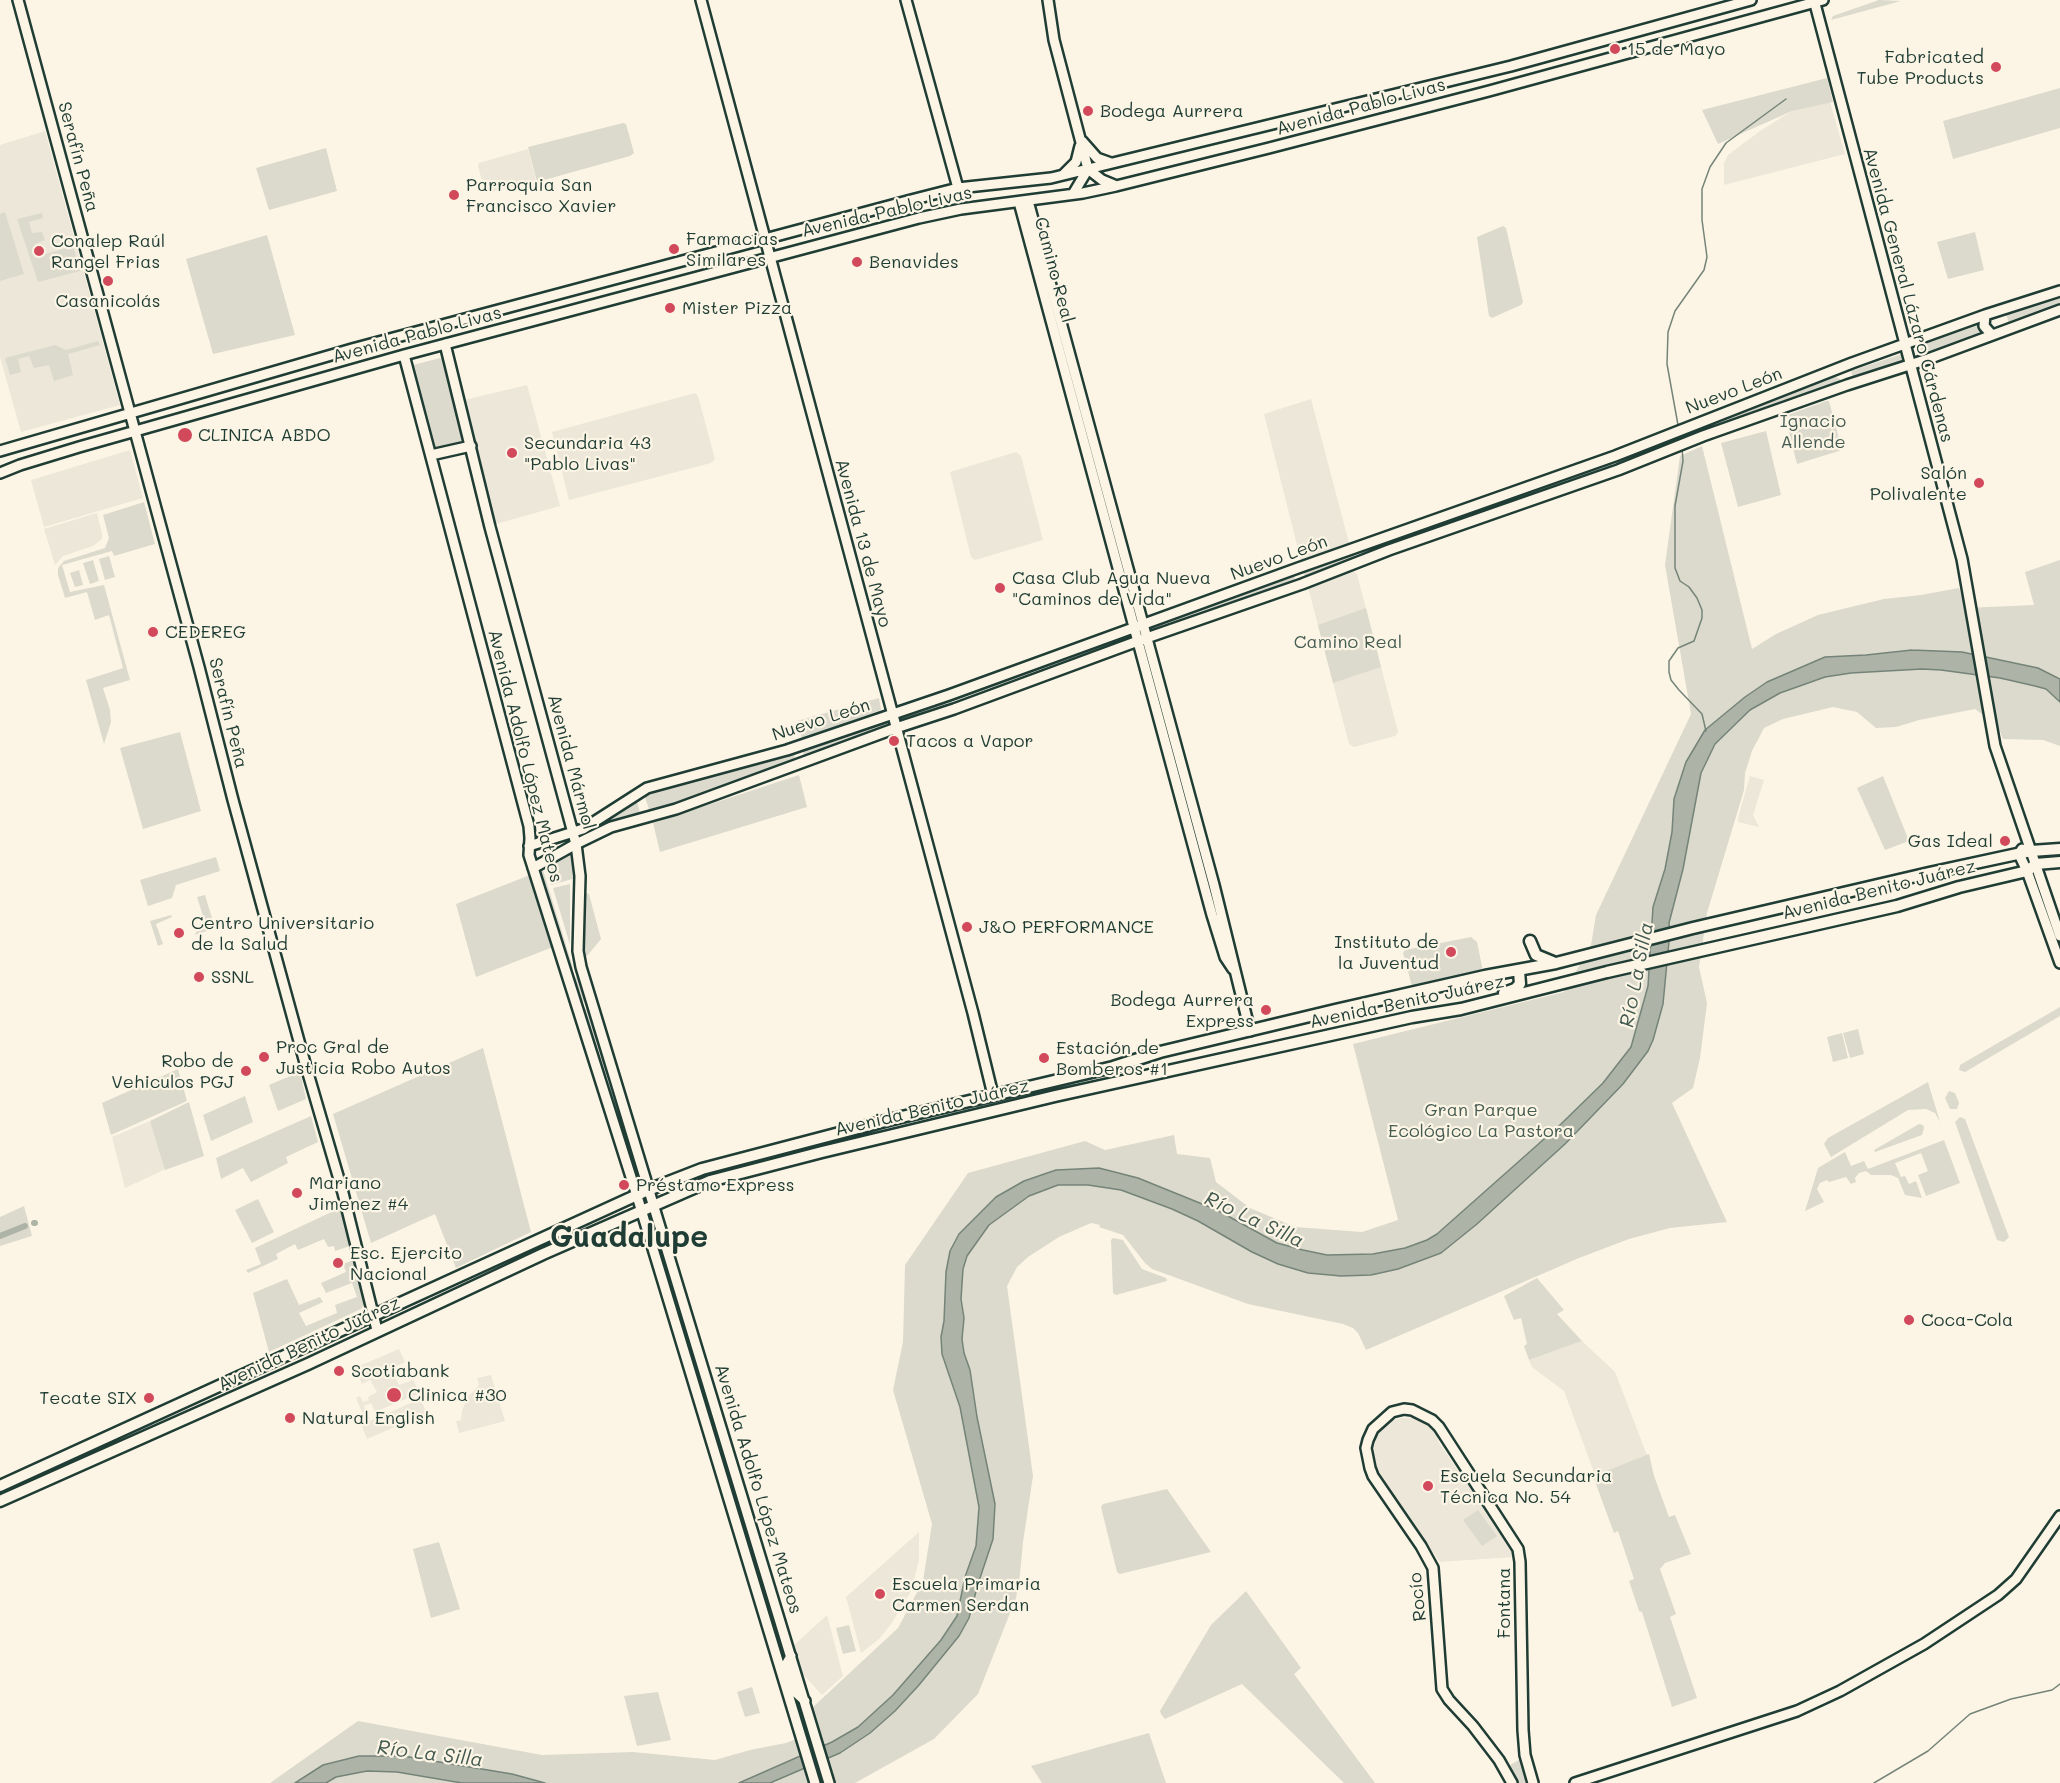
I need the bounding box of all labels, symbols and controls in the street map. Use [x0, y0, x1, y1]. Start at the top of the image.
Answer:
place label: 15 de Mayo [1627, 38, 1725, 60]
marker: 15 de Mayo [1608, 42, 1622, 56]
place label: Fabricated Tube Products [1857, 46, 1984, 88]
marker: Fabricated Tube Products [1989, 60, 2003, 74]
street label: Avenida Pablo Livas [1274, 74, 1448, 140]
street label: Serafín Peña [53, 100, 103, 214]
place label: Bodega Aurrera [1100, 100, 1244, 122]
marker: Bodega Aurrera [1081, 104, 1095, 118]
street label: Avenida General Lázaro Cárdenas [1858, 145, 1958, 445]
place label: Parroquia San Francisco Xavier [466, 174, 617, 216]
street label: Avenida Pablo Livas [800, 182, 974, 242]
marker: Parroquia San Francisco Xavier [447, 188, 461, 202]
street label: Camino Real [1029, 215, 1079, 325]
place label: Farmacias Similares [686, 228, 778, 270]
place label: Conalep Raúl Rangel Frias [51, 230, 165, 272]
marker: Farmacias Similares [667, 242, 681, 256]
marker: Conalep Raúl Rangel Frias [32, 244, 46, 258]
place label: Benavides [869, 251, 959, 273]
marker: Benavides [850, 255, 864, 269]
marker: Casanicolás [101, 274, 115, 288]
place label: Casanicolás [55, 290, 161, 312]
place label: Mister Pizza [682, 297, 792, 319]
marker: Mister Pizza [663, 301, 677, 315]
street label: Avenida Pablo Livas [330, 302, 504, 368]
street label: Nuevo León [1683, 363, 1785, 419]
park label: Ignacio Allende [1780, 410, 1846, 452]
place label: CLINICA ABDO [198, 424, 331, 446]
marker: CLINICA ABDO [176, 426, 194, 444]
place label: Secundaria 43 "Pablo Livas" [524, 432, 651, 474]
marker: Secundaria 43 "Pablo Livas" [505, 446, 519, 460]
street label: Avenida 13 de Mayo [830, 456, 896, 630]
place label: Salón Polivalente [1870, 462, 1967, 504]
marker: Salón Polivalente [1972, 476, 1986, 490]
street label: Nuevo León [1228, 530, 1330, 586]
place label: Casa Club Agua Nueva "Caminos de Vida" [1012, 567, 1211, 610]
marker: Casa Club Agua Nueva "Caminos de Vida" [993, 581, 1007, 595]
place label: CEDEREG [165, 621, 246, 643]
marker: CEDEREG [146, 625, 160, 639]
street label: Avenida Adolfo López Mateos [483, 627, 567, 885]
park label: Camino Real [1294, 631, 1402, 653]
street label: Serafín Peña [204, 655, 252, 771]
street label: Avenida Mármol [543, 692, 599, 832]
street label: Nuevo León [769, 694, 873, 746]
place label: Tacos a Vapor [906, 730, 1034, 752]
marker: Tacos a Vapor [887, 734, 901, 748]
place label: Gas Ideal [1908, 830, 1993, 852]
marker: Gas Ideal [1998, 834, 2012, 848]
street label: Avenida Benito Juárez [1780, 856, 1978, 924]
place label: Centro Universitario de la Salud [191, 912, 374, 954]
place label: J&O PERFORMANCE [979, 916, 1154, 938]
marker: J&O PERFORMANCE [960, 920, 974, 934]
water label: Río La Silla [1615, 920, 1659, 1030]
marker: Centro Universitario de la Salud [172, 926, 186, 940]
place label: Instituto de la Juventud [1334, 931, 1439, 974]
marker: Instituto de la Juventud [1444, 945, 1458, 959]
place label: SSNL [211, 966, 254, 988]
marker: SSNL [192, 970, 206, 984]
street label: Avenida Benito Juárez [1308, 971, 1506, 1033]
place label: Bodega Aurrera Express [1110, 989, 1254, 1032]
marker: Bodega Aurrera Express [1259, 1003, 1273, 1017]
place label: Proc Gral de Justicia Robo Autos [276, 1036, 451, 1078]
place label: Estación de Bomberos #1 [1056, 1037, 1168, 1080]
place label: Robo de Vehiculos PGJ [111, 1050, 234, 1092]
marker: Proc Gral de Justicia Robo Autos [257, 1050, 271, 1064]
marker: Estación de Bomberos #1 [1037, 1051, 1051, 1065]
marker: Robo de Vehiculos PGJ [239, 1064, 253, 1078]
street label: Avenida Benito Juárez [833, 1075, 1031, 1141]
park label: Gran Parque Ecológico La Pastora [1388, 1099, 1574, 1142]
place label: Mariano Jimenez #4 [309, 1172, 408, 1214]
place label: Préstamo Express [636, 1174, 794, 1196]
marker: Préstamo Express [617, 1178, 631, 1192]
marker: Mariano Jimenez #4 [290, 1186, 304, 1200]
water label: Río La Silla [1201, 1187, 1307, 1253]
district label: Guadalupe [550, 1220, 708, 1256]
place label: Esc. Ejercito Nacional [350, 1242, 462, 1284]
marker: Esc. Ejercito Nacional [331, 1256, 345, 1270]
street label: Avenida Benito Juárez [214, 1292, 404, 1396]
place label: Coca-Cola [1921, 1309, 2013, 1331]
marker: Coca-Cola [1902, 1313, 1916, 1327]
place label: Scotiabank [351, 1360, 449, 1382]
street label: Avenida Adolfo López Mateos [710, 1362, 806, 1616]
marker: Scotiabank [332, 1364, 346, 1378]
place label: Clinica #30 [408, 1384, 507, 1406]
marker: Clinica #30 [385, 1386, 403, 1404]
place label: Tecate SIX [39, 1387, 137, 1409]
marker: Tecate SIX [142, 1391, 156, 1405]
place label: Natural English [302, 1407, 434, 1429]
marker: Natural English [283, 1411, 297, 1425]
place label: Escuela Secundaria Técnica No. 54 [1440, 1465, 1612, 1508]
marker: Escuela Secundaria Técnica No. 54 [1421, 1479, 1435, 1493]
street label: Fontana [1493, 1567, 1515, 1639]
street label: Rocío [1405, 1571, 1431, 1623]
place label: Escuela Primaria Carmen Serdan [892, 1573, 1041, 1616]
marker: Escuela Primaria Carmen Serdan [873, 1587, 887, 1601]
water label: Río La Silla [376, 1736, 484, 1772]

